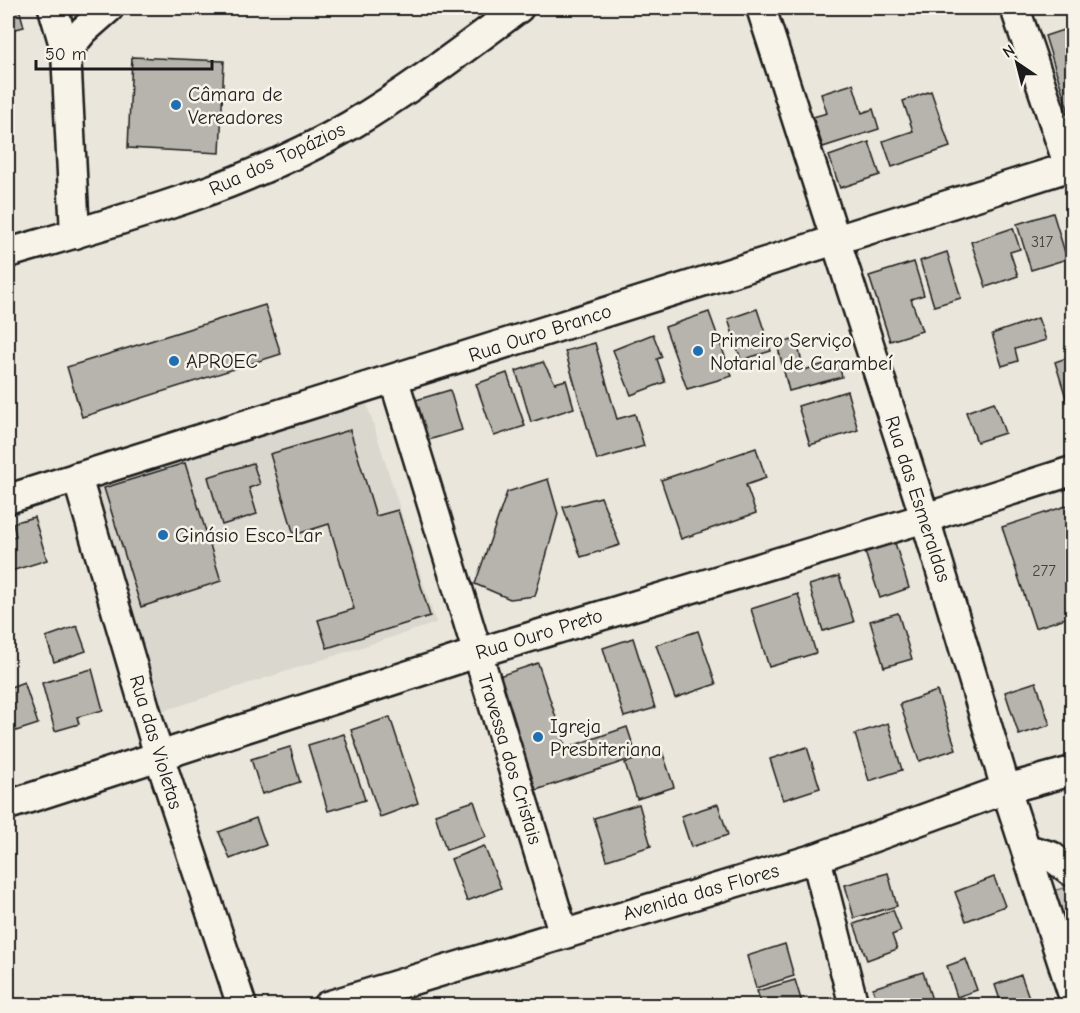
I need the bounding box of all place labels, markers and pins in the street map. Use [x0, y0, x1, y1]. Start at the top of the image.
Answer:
place label: Câmara de Vereadores [188, 83, 283, 129]
marker: Câmara de Vereadores [169, 98, 183, 112]
place label: Primeiro Serviço Notarial de Carambeí [710, 329, 893, 375]
marker: Primeiro Serviço Notarial de Carambeí [691, 344, 705, 358]
place label: APROEC [186, 350, 258, 373]
marker: APROEC [167, 354, 181, 368]
place label: Ginásio Esco-Lar [175, 524, 322, 547]
marker: Ginásio Esco-Lar [156, 528, 170, 542]
place label: Igreja Presbiteriana [550, 715, 662, 761]
marker: Igreja Presbiteriana [531, 730, 545, 744]

